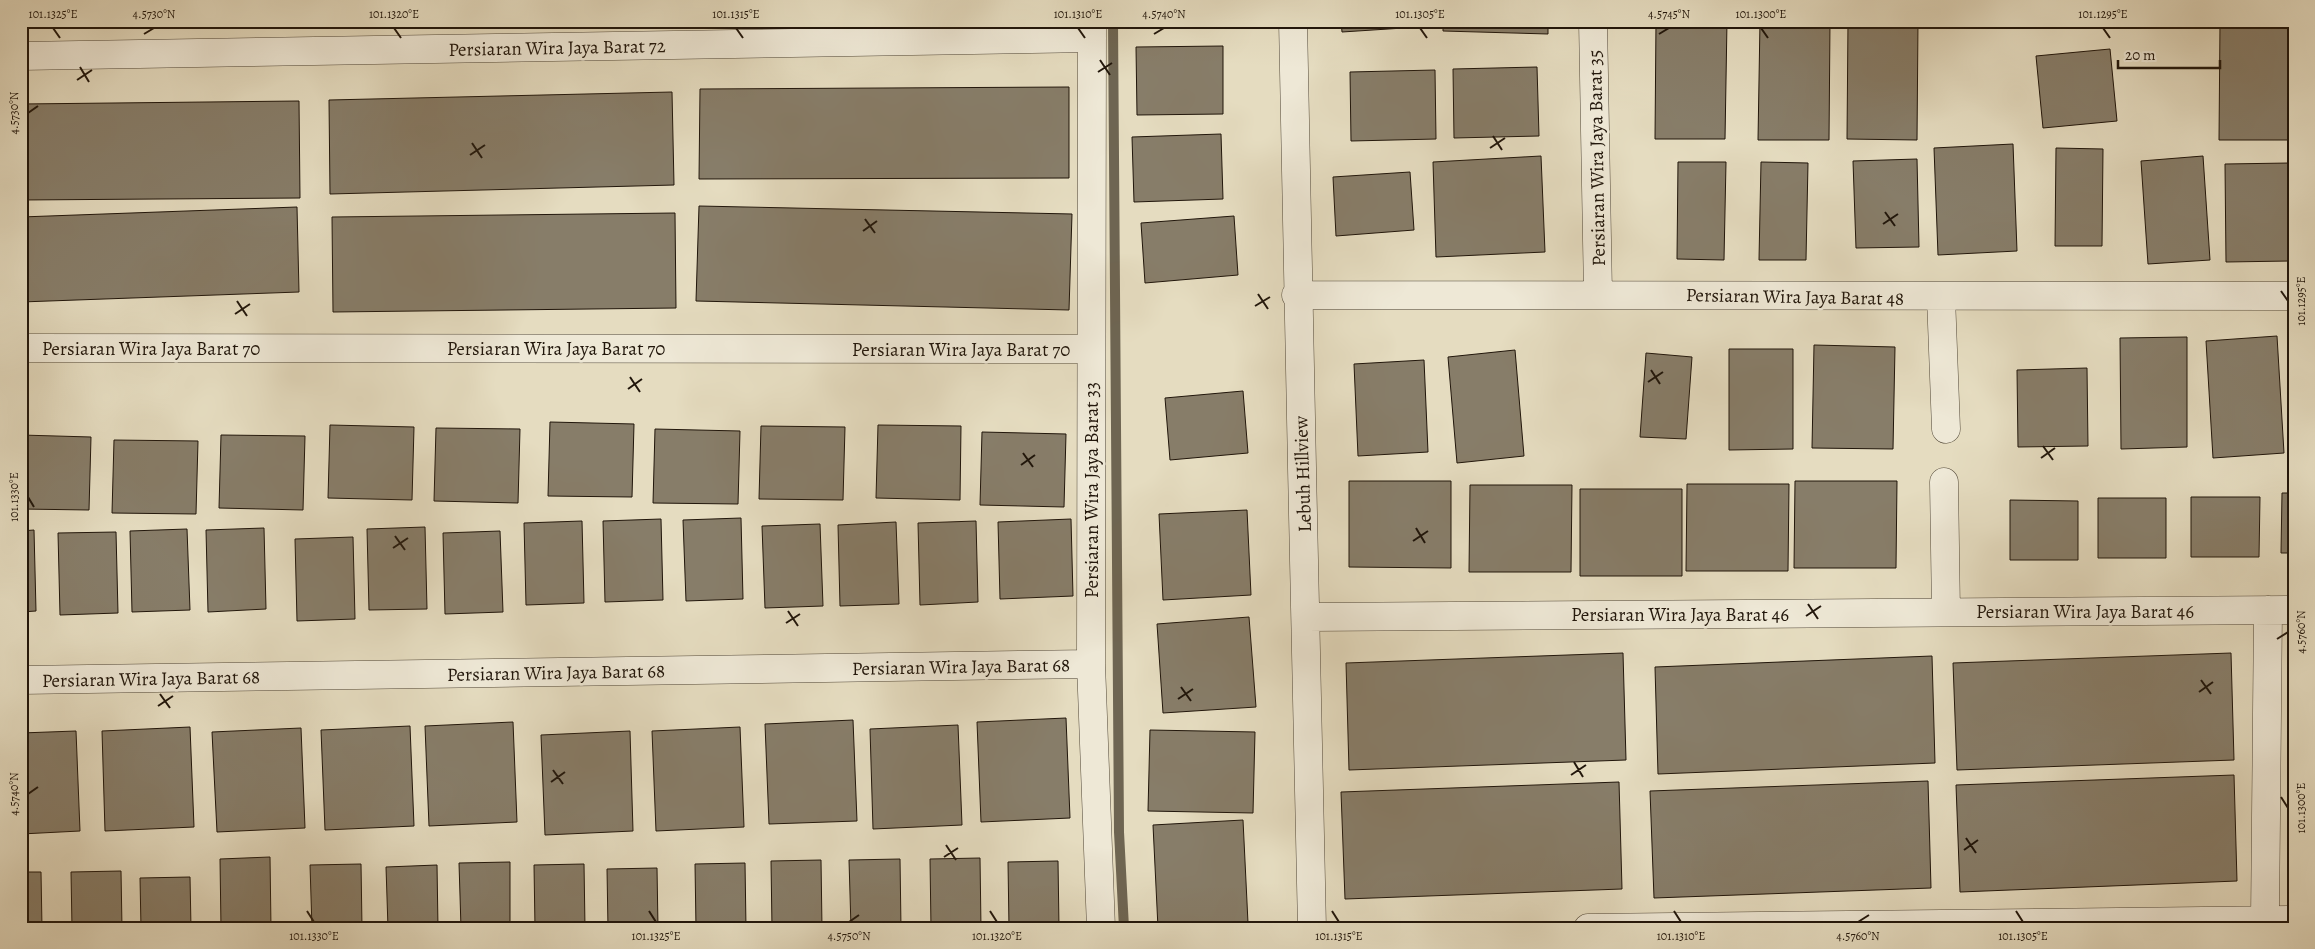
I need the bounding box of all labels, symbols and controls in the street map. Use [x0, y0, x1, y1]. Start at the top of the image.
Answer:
text: 101.1325°E [29, 6, 77, 22]
text: 4.5730°N [133, 6, 176, 22]
text: 101.1320°E [369, 6, 419, 22]
text: 101.1315°E [712, 6, 760, 22]
text: 101.1310°E [1054, 6, 1102, 22]
text: 4.5740°N [1142, 6, 1186, 22]
text: 101.1305°E [1395, 6, 1445, 22]
text: 4.5745°N [1648, 6, 1690, 22]
text: 101.1300°E [1736, 6, 1786, 22]
text: 101.1295°E [2078, 6, 2128, 22]
street label: Persiaran Wira Jaya Barat 72 [448, 33, 666, 63]
scale bar [2118, 38, 2220, 70]
text: 20 m [2125, 45, 2156, 65]
street label: Persiaran Wira Jaya Barat 35 [1582, 49, 1612, 266]
text: 4.5730°N [6, 91, 22, 134]
text: 101.1295°E [2293, 276, 2309, 326]
street label: Persiaran Wira Jaya Barat 48 [1686, 282, 1904, 312]
street label: Persiaran Wira Jaya Barat 70 [42, 336, 260, 362]
street label: Persiaran Wira Jaya Barat 70 [447, 336, 665, 362]
street label: Persiaran Wira Jaya Barat 70 [852, 337, 1070, 363]
street label: Persiaran Wira Jaya Barat 33 [1079, 382, 1105, 598]
street label: Lebuh Hillview [1288, 415, 1318, 533]
text: 101.1330°E [6, 472, 22, 522]
street label: Persiaran Wira Jaya Barat 46 [1976, 599, 2194, 625]
street label: Persiaran Wira Jaya Barat 46 [1571, 602, 1789, 628]
text: 4.5760°N [2293, 610, 2309, 654]
street label: Persiaran Wira Jaya Barat 68 [852, 652, 1070, 682]
street label: Persiaran Wira Jaya Barat 68 [447, 658, 665, 688]
street label: Persiaran Wira Jaya Barat 68 [42, 664, 260, 694]
text: 4.5740°N [6, 772, 22, 816]
text: 101.1300°E [2293, 783, 2309, 833]
text: 101.1330°E [289, 928, 339, 944]
text: 101.1325°E [632, 928, 680, 944]
text: 4.5750°N [827, 928, 871, 944]
text: 101.1320°E [972, 928, 1022, 944]
text: 101.1315°E [1315, 928, 1363, 944]
text: 101.1310°E [1657, 928, 1705, 944]
text: 4.5760°N [1836, 928, 1880, 944]
text: 101.1305°E [1998, 928, 2048, 944]

